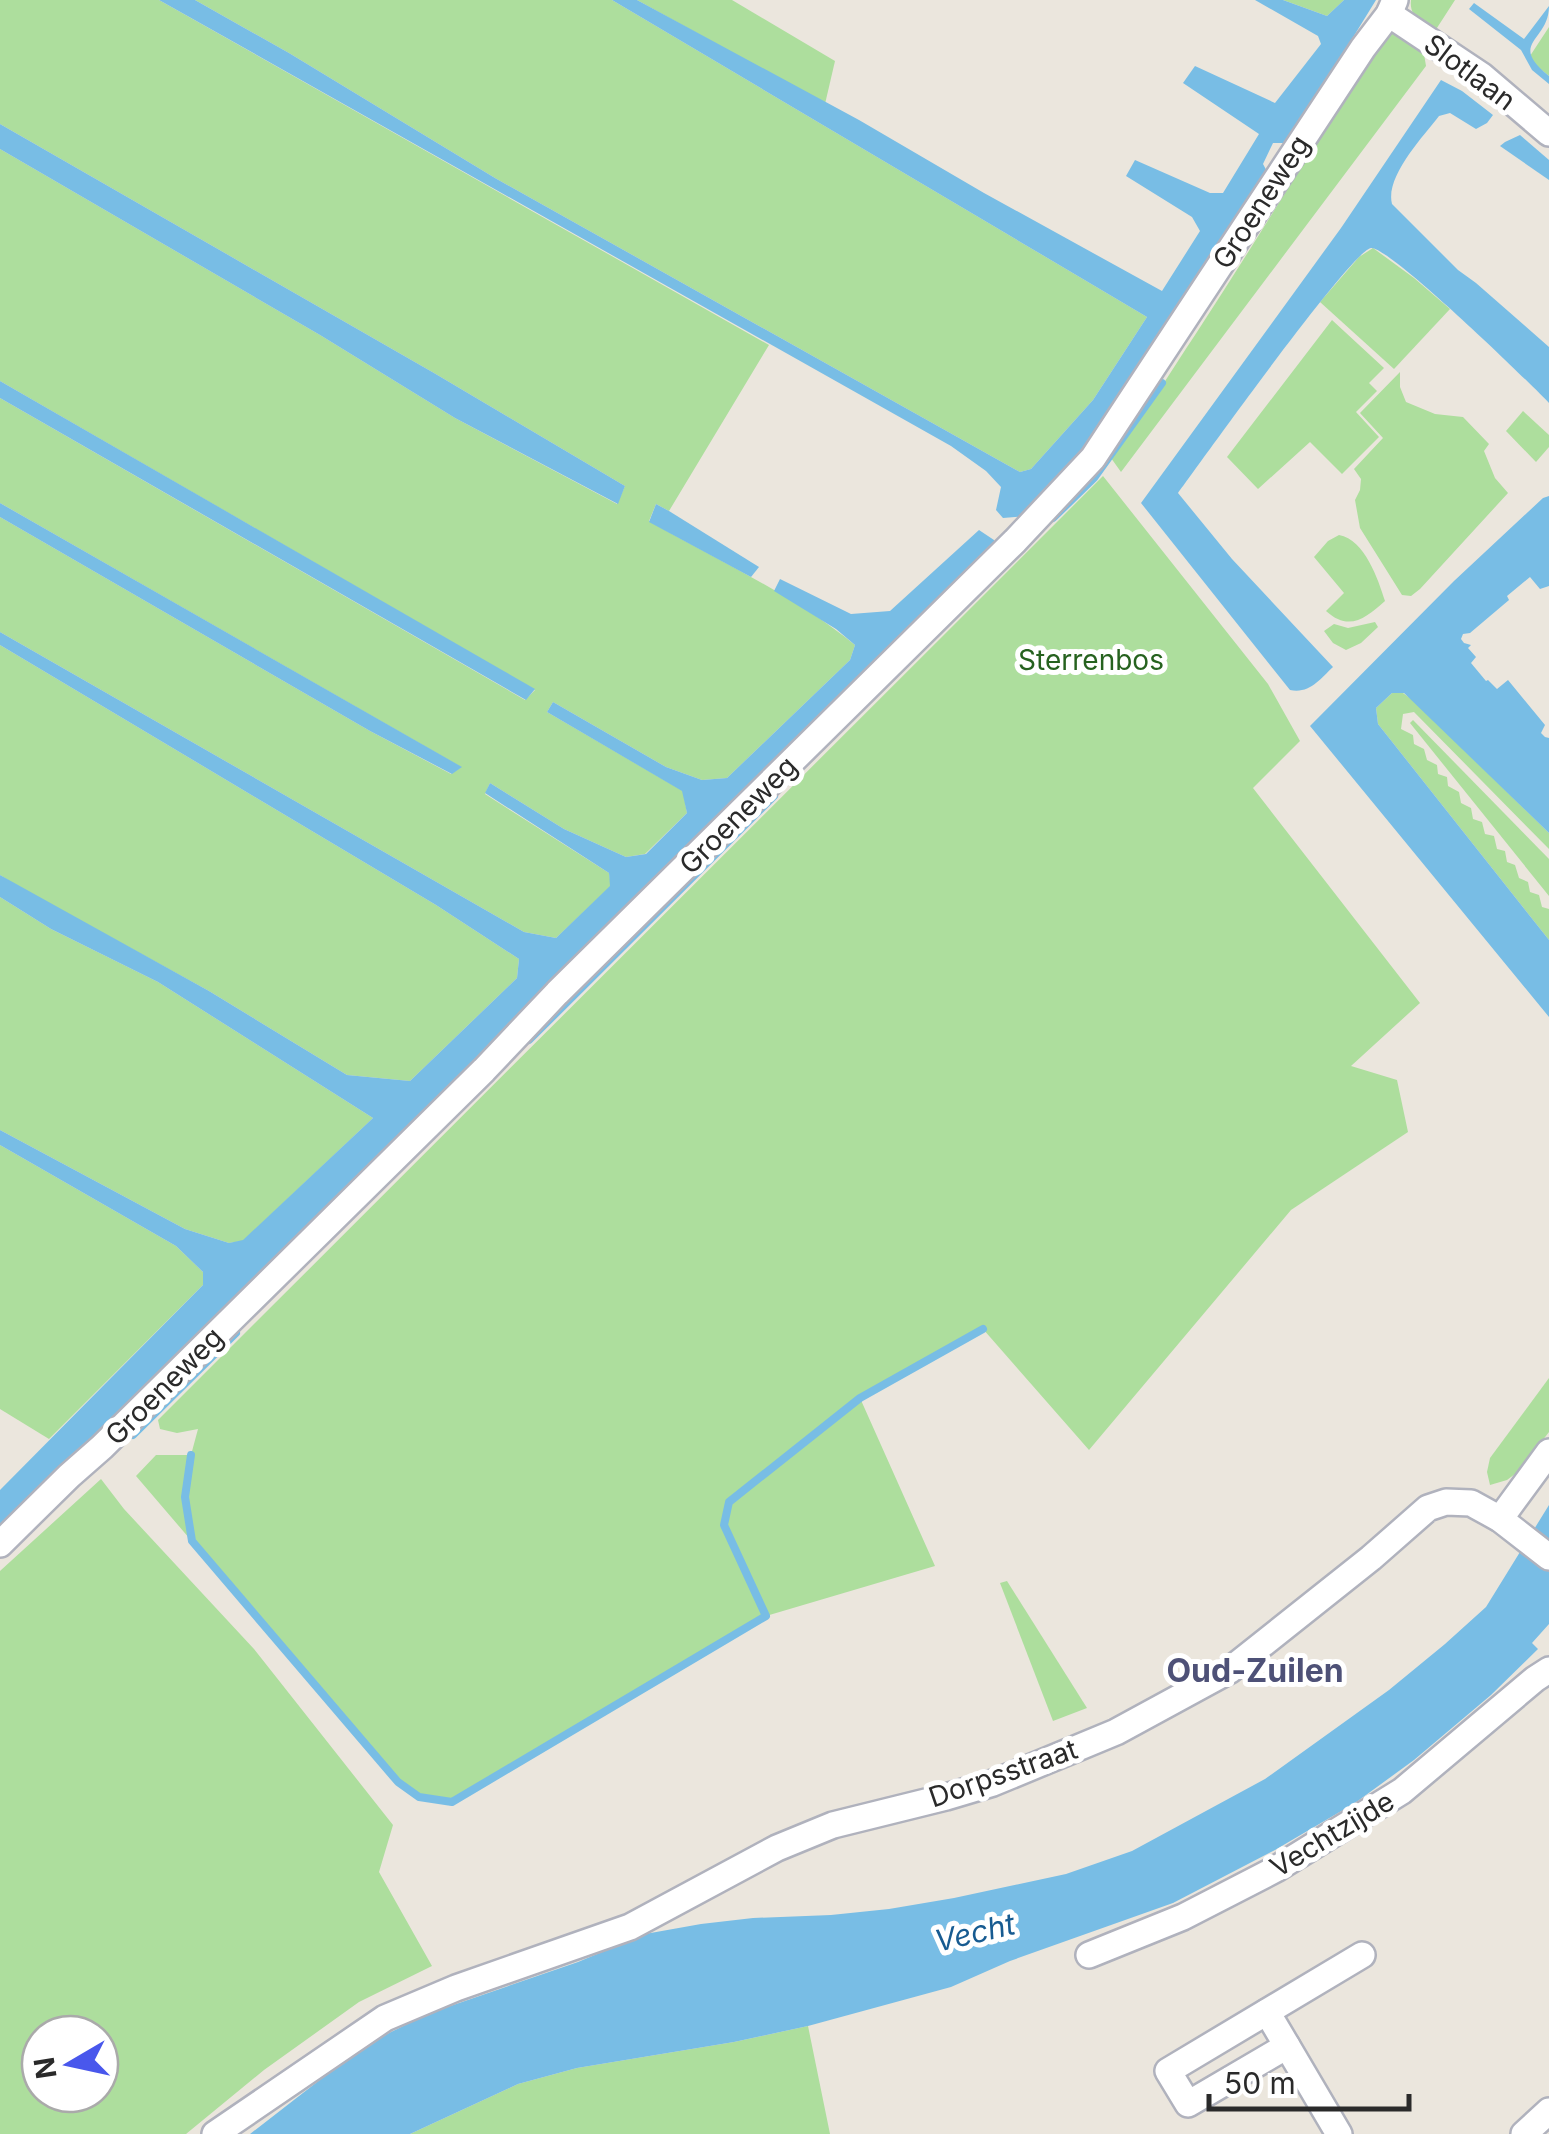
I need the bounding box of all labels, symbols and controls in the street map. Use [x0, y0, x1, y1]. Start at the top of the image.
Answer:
street label: Slotlaan [1418, 27, 1522, 117]
street label: Groeneweg [1205, 129, 1317, 275]
park label: Sterrenbos [1018, 643, 1164, 677]
street label: Groeneweg [672, 749, 804, 881]
street label: Groeneweg [98, 1320, 230, 1452]
district label: Oud-Zuilen [1166, 1651, 1344, 1690]
street label: Dorpsstraat [924, 1732, 1082, 1814]
street label: Vechtzijde [1264, 1784, 1400, 1884]
water label: Vecht [931, 1905, 1019, 1959]
north arrow [20, 2014, 120, 2114]
scale bar [1209, 2049, 1409, 2111]
text: N [27, 2055, 64, 2081]
text: 50 m [1224, 2065, 1296, 2101]

